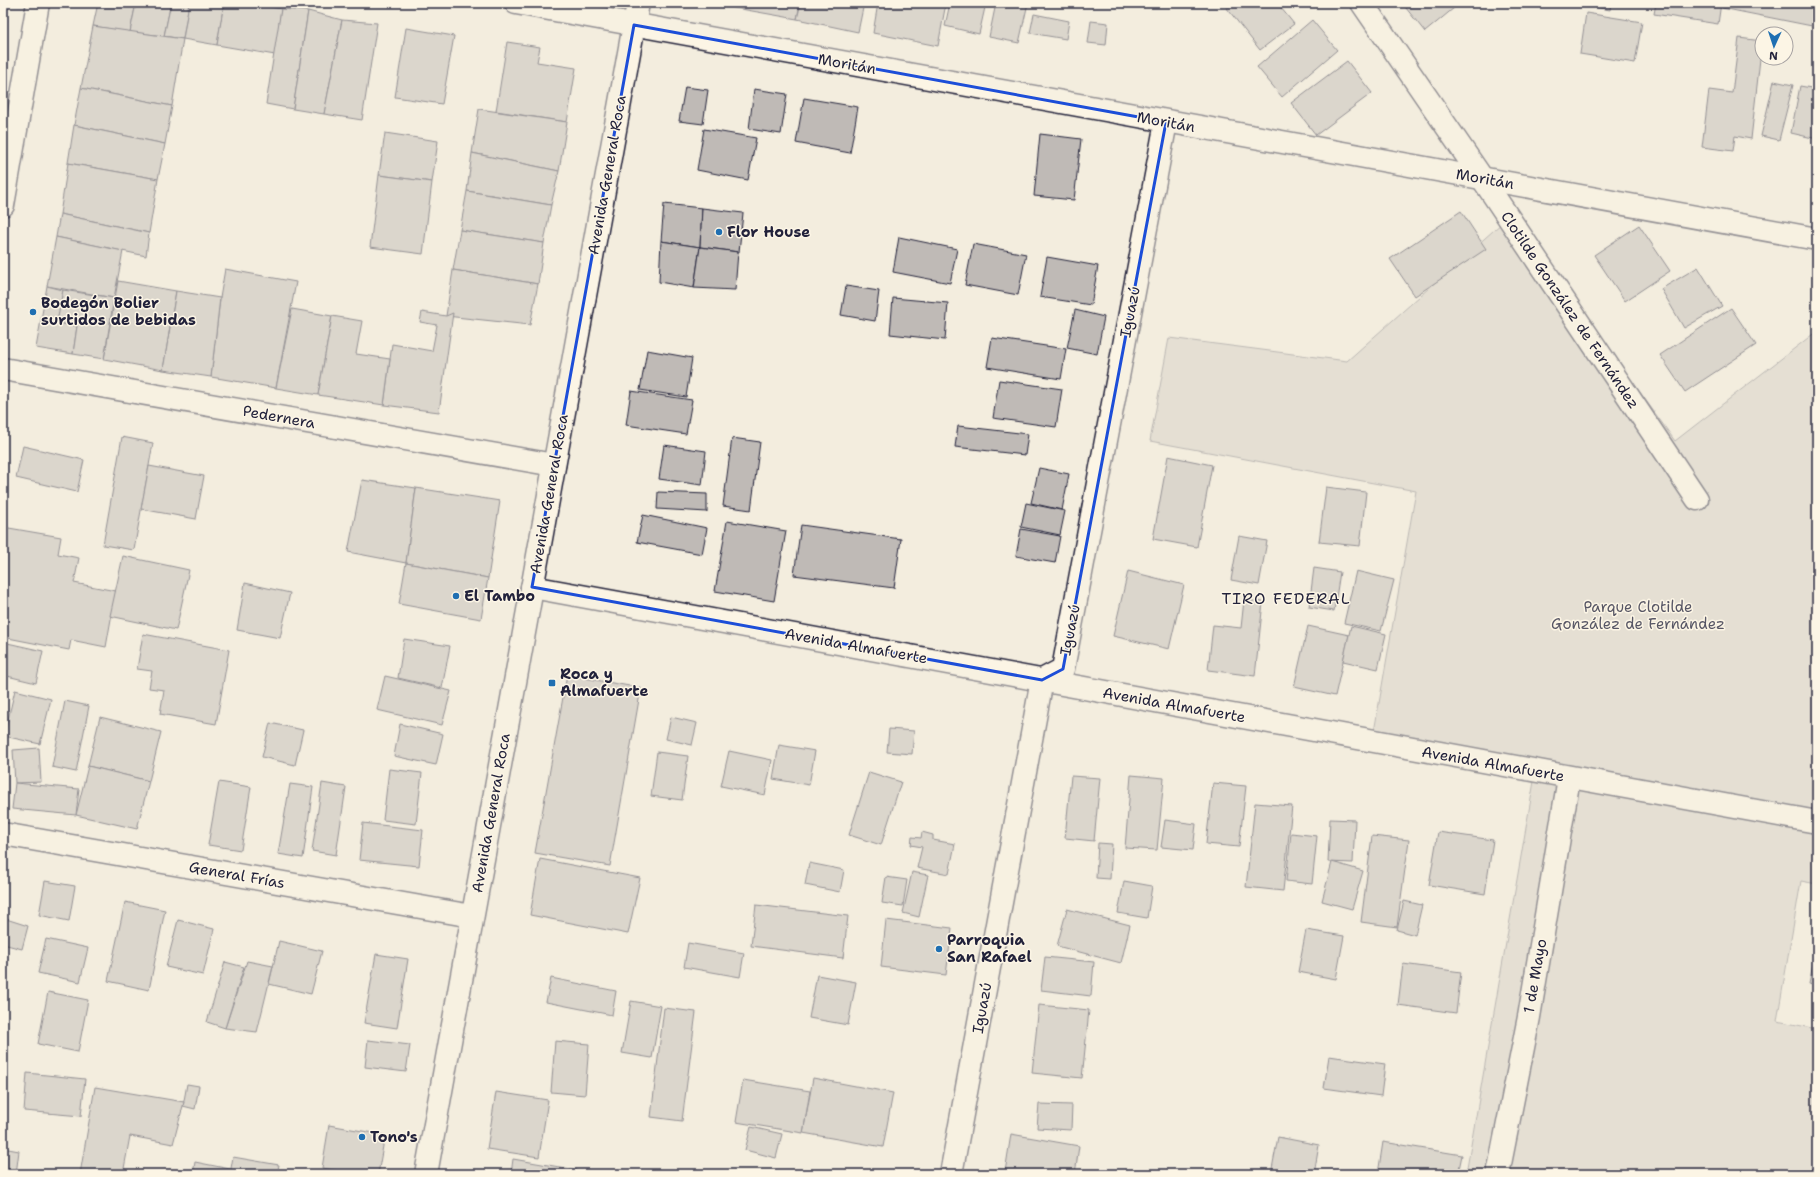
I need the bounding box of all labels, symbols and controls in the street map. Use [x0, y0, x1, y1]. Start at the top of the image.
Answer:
north arrow [1754, 26, 1794, 66]
text: N [1768, 48, 1778, 63]
street label: Moritán [816, 49, 878, 79]
street label: Avenida General Roca [583, 93, 631, 256]
street label: Moritán [1135, 107, 1197, 137]
street label: Moritán [1454, 164, 1516, 194]
street label: Clotilde González de Fernández [1496, 207, 1644, 413]
place label: Flor House [727, 222, 810, 242]
marker: Flor House [714, 227, 724, 237]
street label: Iguazú [1115, 285, 1145, 339]
place label: Bodegón Bolier surtidos de bebidas [41, 293, 196, 330]
marker: Bodegón Bolier surtidos de bebidas [28, 307, 38, 317]
street label: Pedernera [241, 401, 317, 433]
street label: Avenida General Roca [525, 412, 573, 575]
place label: El Tambo [464, 586, 535, 606]
district label: TIRO FEDERAL [1221, 588, 1351, 609]
marker: El Tambo [451, 591, 461, 601]
park label: Parque Clotilde González de Fernández [1551, 597, 1725, 634]
street label: Iguazú [1055, 603, 1085, 657]
street label: Avenida Almafuerte [783, 624, 929, 668]
place label: Roca y Almafuerte [560, 664, 649, 701]
marker: Roca y Almafuerte [547, 678, 557, 688]
street label: Avenida Almafuerte [1101, 683, 1247, 727]
street label: Avenida General Roca [467, 731, 515, 894]
street label: Avenida Almafuerte [1420, 742, 1566, 786]
street label: General Frías [187, 857, 287, 893]
place label: Parroquia San Rafael [947, 930, 1032, 967]
street label: 1 de Mayo [1519, 937, 1551, 1015]
marker: Parroquia San Rafael [934, 944, 944, 954]
street label: Iguazú [968, 981, 996, 1035]
place label: Tono's [370, 1127, 418, 1147]
marker: Tono's [357, 1132, 367, 1142]

